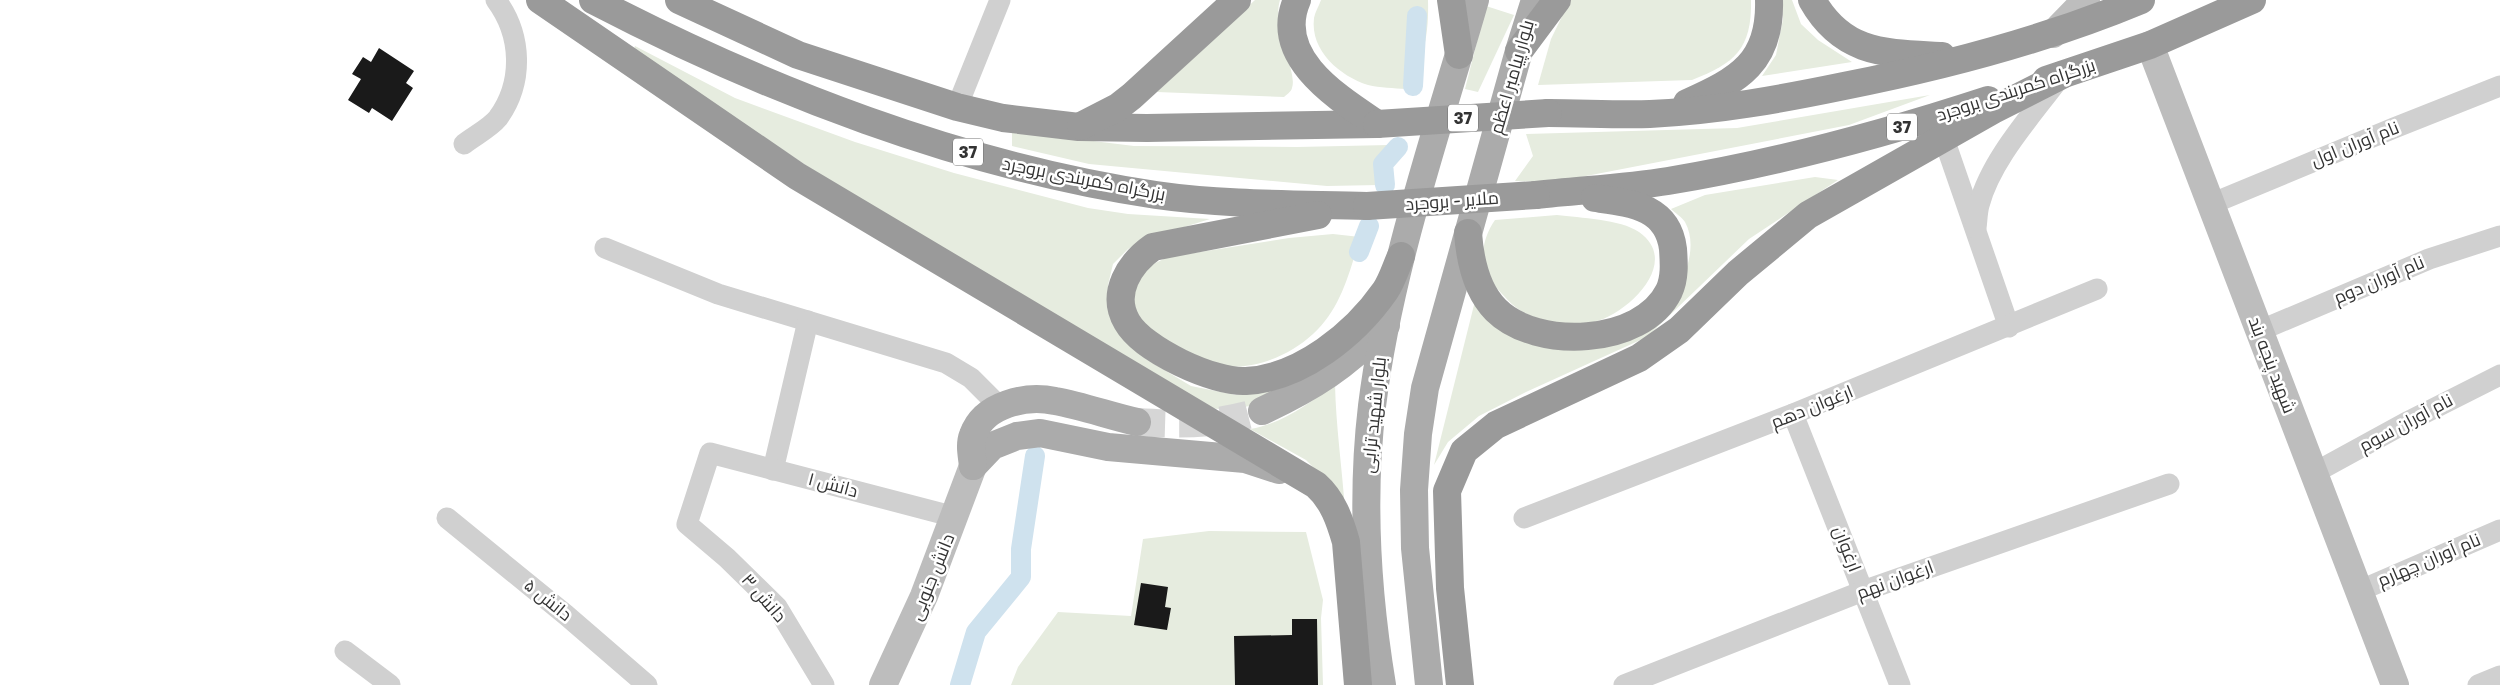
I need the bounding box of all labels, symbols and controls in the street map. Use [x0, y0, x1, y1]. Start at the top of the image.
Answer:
street label: بلوار پیامبر اعظم [1484, 17, 1540, 137]
street label: بزرگراه کمربندی بروجرد [1934, 53, 2098, 126]
road number: 37 [1448, 105, 1478, 132]
road number: 37 [1887, 114, 1917, 140]
street label: نام آوران اول [2307, 115, 2403, 173]
road number: 37 [953, 138, 983, 166]
street label: بزرگراه کمربندی بروجرد [1001, 151, 1168, 206]
street label: ملایر - بروجرد [1404, 186, 1500, 215]
street label: نام آوران دوم [2330, 250, 2428, 310]
street label: شهید پنجه بند [2243, 313, 2301, 417]
street label: بلوار شهید ترابی [1356, 356, 1391, 474]
street label: ارغوان دهم [1767, 380, 1857, 434]
street label: نام آوران سوم [2355, 388, 2457, 458]
street label: دانش ۱ [806, 467, 861, 502]
street label: ارغوان [1828, 523, 1867, 575]
street label: نام آوران چهارم [2374, 528, 2484, 592]
street label: دانش جنوبی [904, 530, 959, 624]
street label: ارغوان نهم [1853, 555, 1937, 605]
street label: دانش ۳ [737, 568, 792, 627]
street label: دانش ۵ [520, 573, 577, 626]

